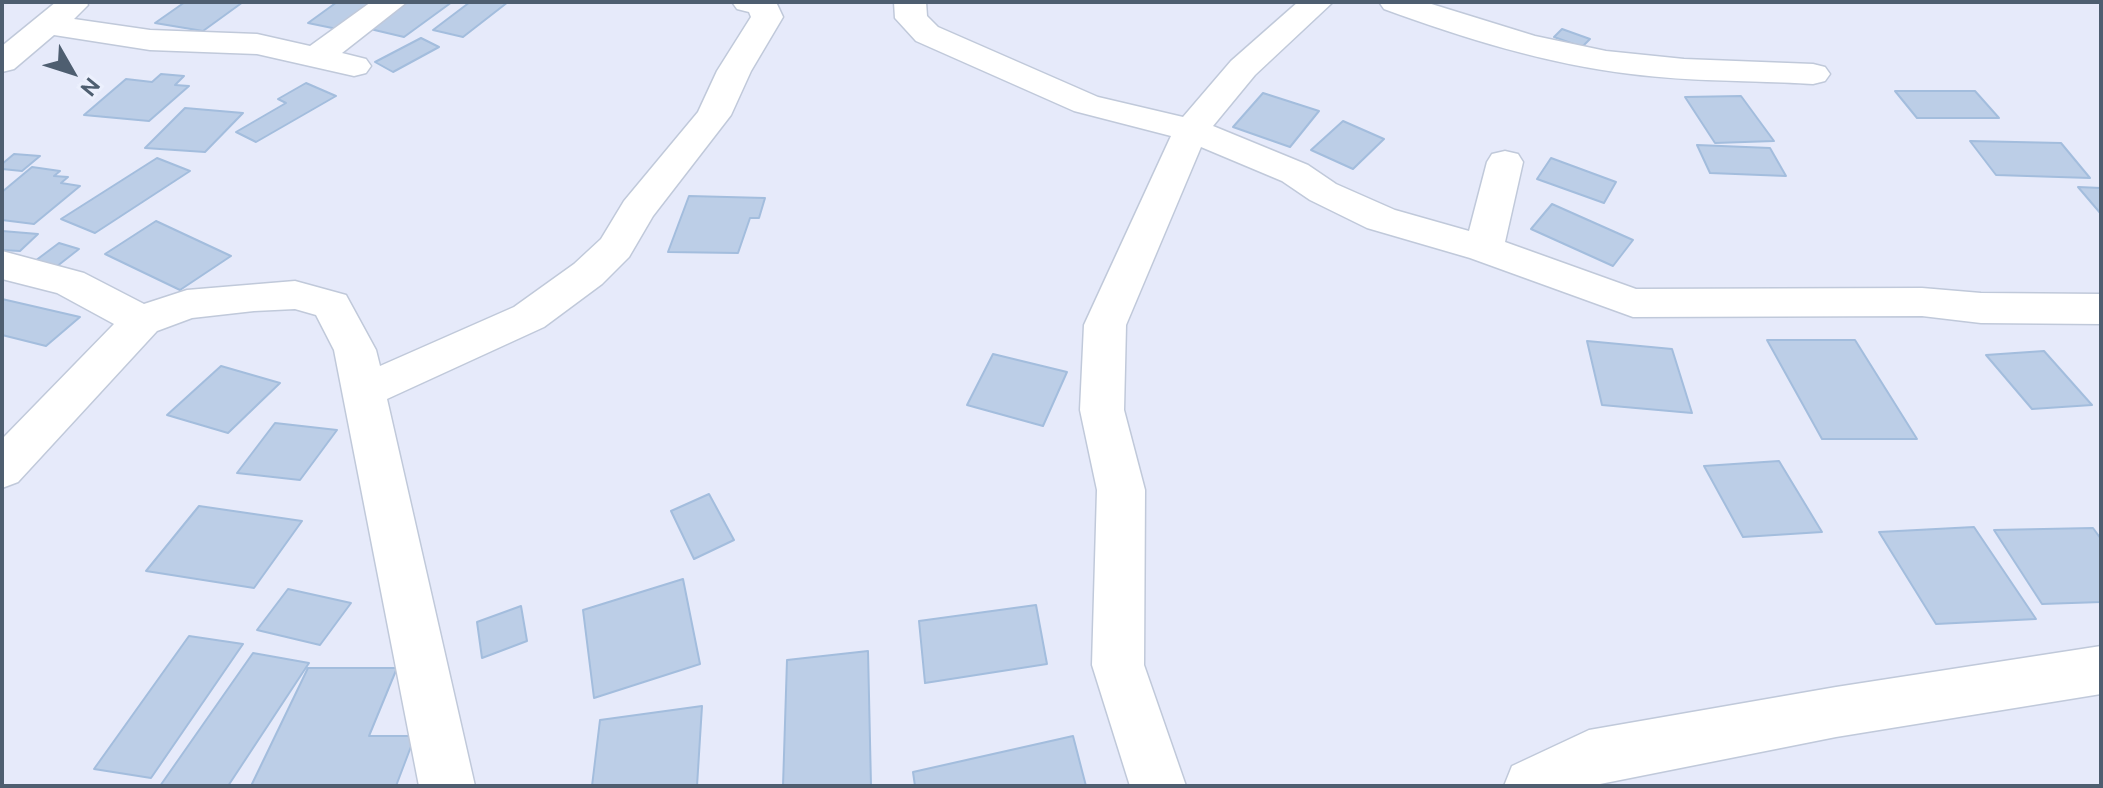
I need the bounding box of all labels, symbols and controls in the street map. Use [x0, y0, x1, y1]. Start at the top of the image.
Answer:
north arrow [32, 32, 112, 112]
text: N [76, 73, 106, 102]

